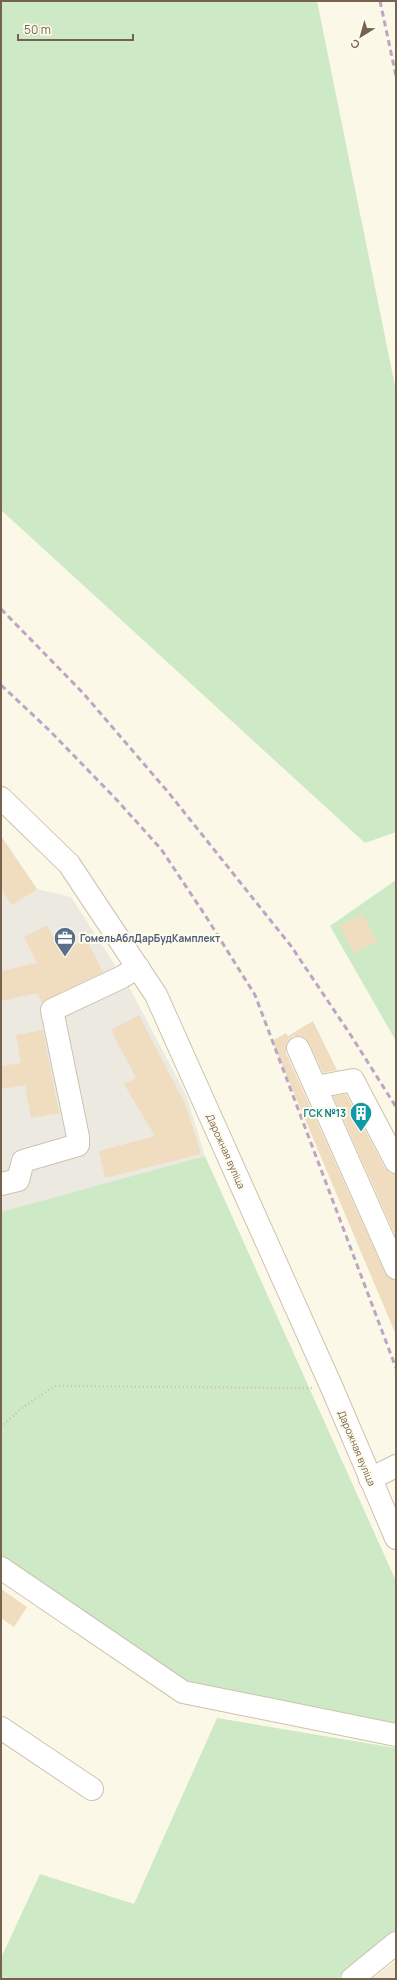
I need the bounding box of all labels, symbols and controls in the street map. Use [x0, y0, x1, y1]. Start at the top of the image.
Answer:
scale bar [18, 16, 133, 42]
north arrow [341, 16, 381, 56]
text: 50 m [24, 21, 51, 38]
text: С [347, 36, 362, 53]
office icon: ГомельАблДарБудКамплект [52, 925, 78, 958]
place label: ГомельАблДарБудКамплект [80, 931, 221, 945]
building icon: ГСК №13 [348, 1100, 374, 1133]
place label: ГСК №13 [303, 1106, 346, 1120]
street label: Дарожная вуліца [203, 1111, 249, 1191]
street label: Дарожная вуліца [335, 1408, 379, 1488]

